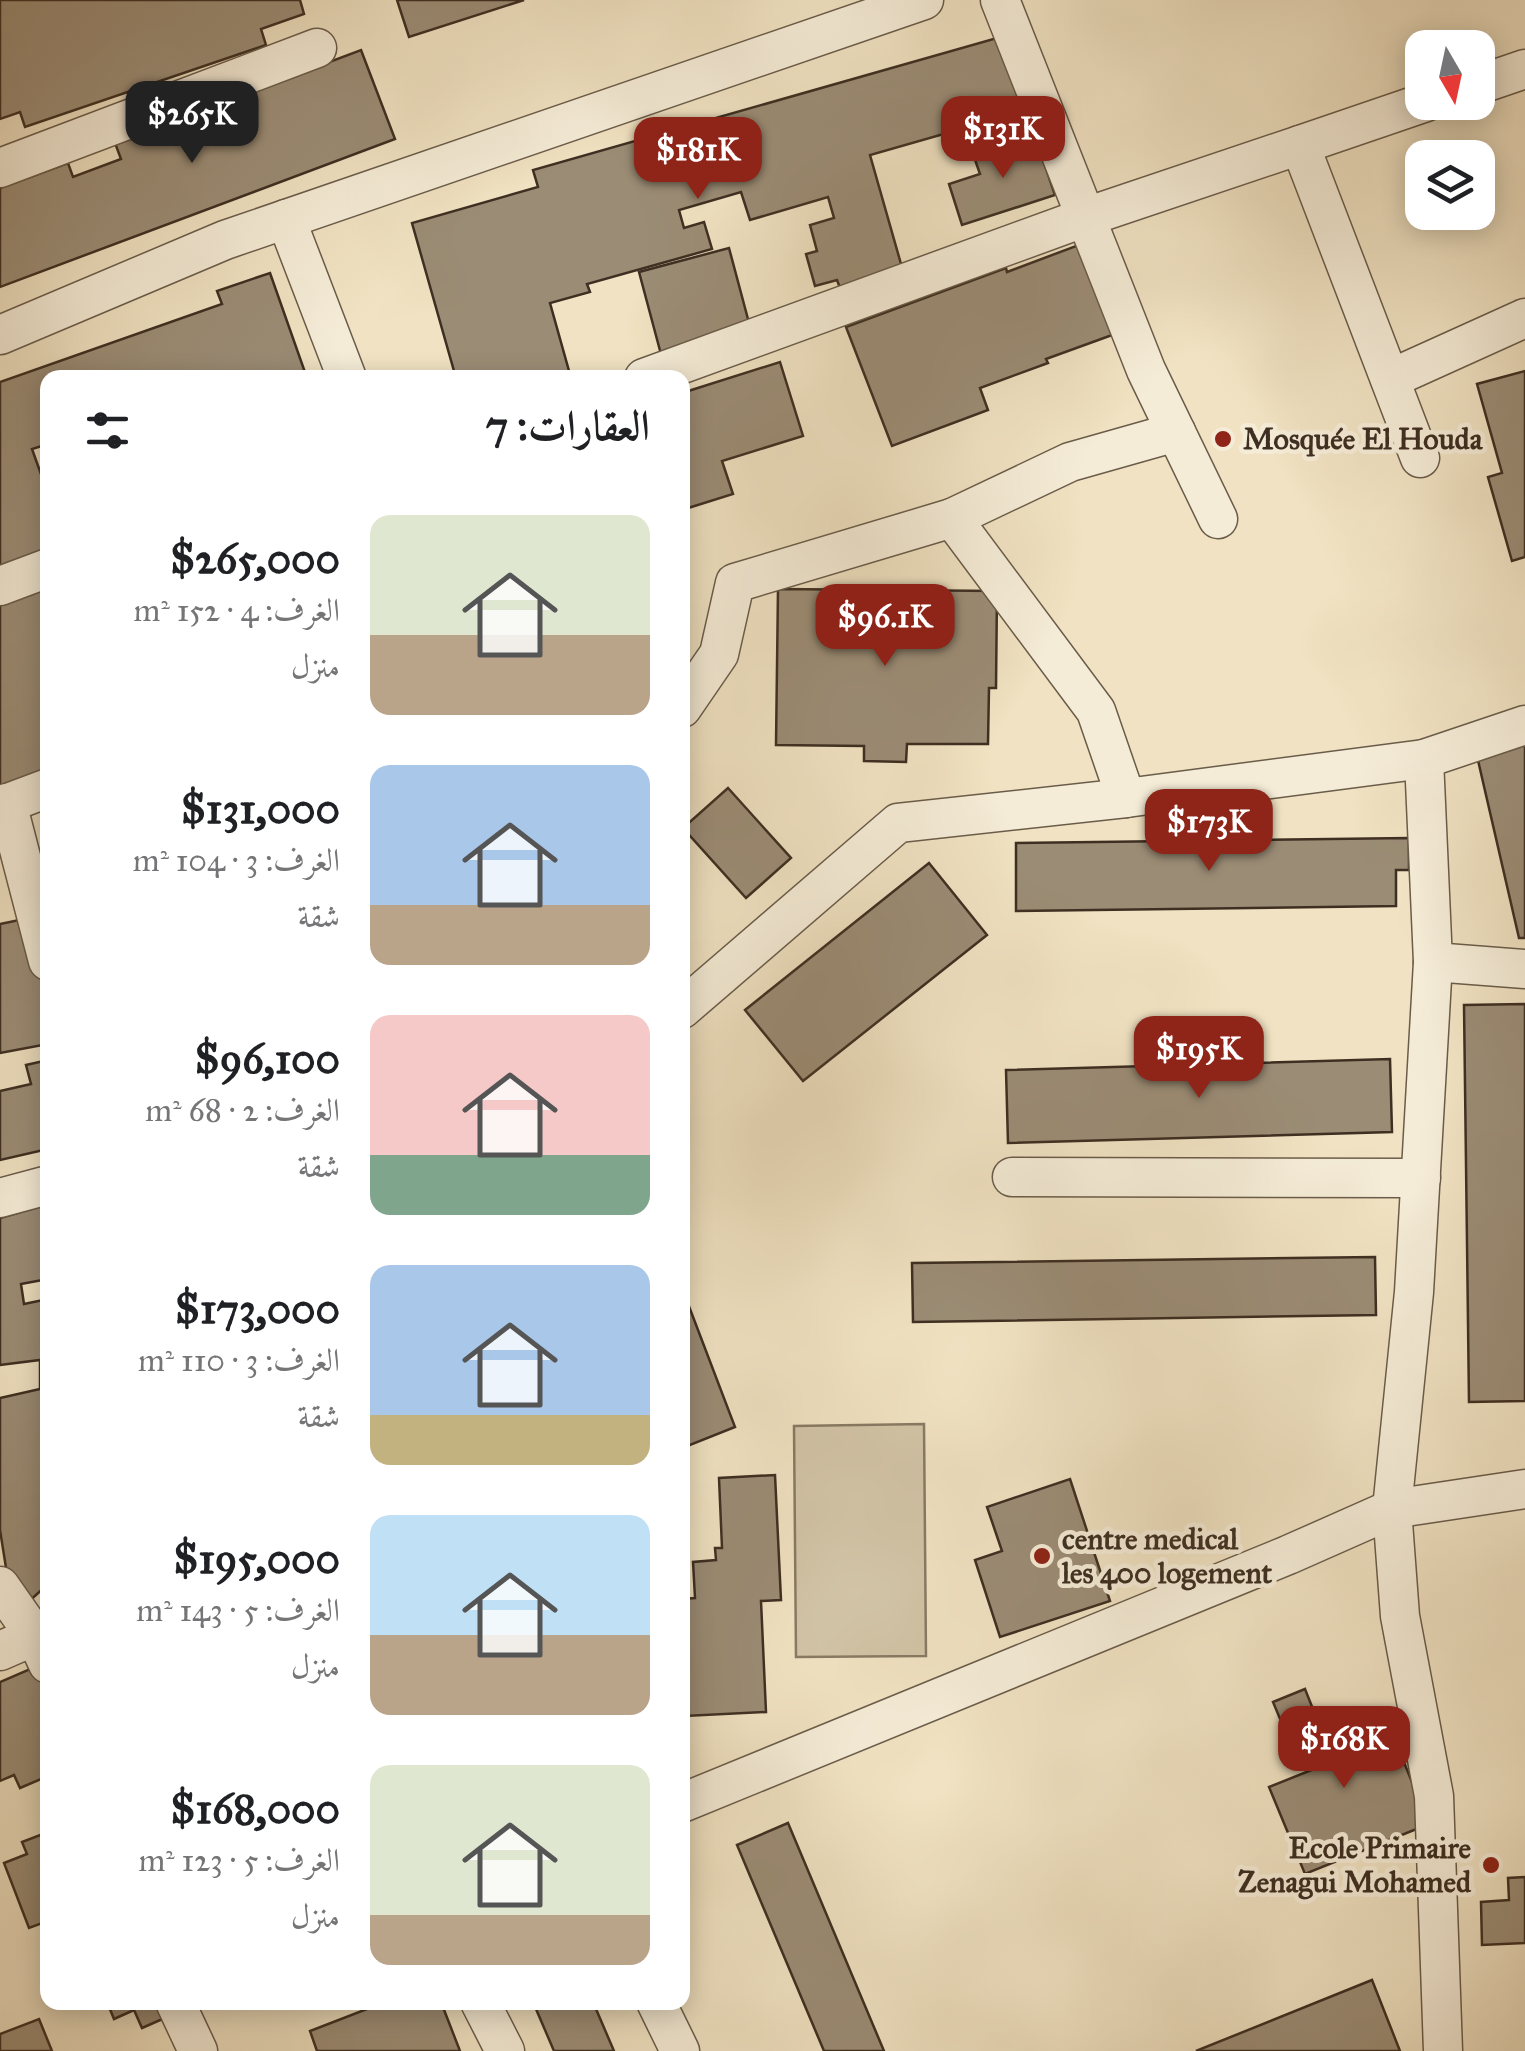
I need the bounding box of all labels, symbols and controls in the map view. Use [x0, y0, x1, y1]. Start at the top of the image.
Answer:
north arrow [1405, 30, 1495, 120]
map controls [1405, 30, 1495, 230]
pin: $265K [122, 81, 262, 166]
text: $265K [148, 94, 236, 133]
pin: $131K [933, 96, 1073, 181]
text: $131K [963, 109, 1043, 148]
pin: $181K [628, 117, 768, 202]
text: $181K [656, 130, 740, 169]
button: layers [1405, 140, 1495, 230]
text: العقارات: 7 [486, 400, 650, 452]
icon: filters [80, 403, 135, 458]
place label: Mosquée El Houda [1243, 421, 1484, 457]
marker: Mosquée El Houda [1212, 428, 1234, 450]
text: $265,000 [170, 533, 340, 585]
icon: home [450, 555, 570, 675]
pin: $96.1K [804, 584, 966, 669]
text: الغرف: 4 · 152 m² [134, 591, 340, 630]
text: $96.1K [838, 597, 932, 636]
text: منزل [291, 647, 340, 686]
text: $131,000 [181, 783, 340, 835]
pin: $173K [1139, 789, 1279, 874]
text: $173K [1167, 802, 1251, 841]
icon: home [450, 805, 570, 925]
text: الغرف: 3 · 104 m² [133, 841, 340, 880]
text: شقة [298, 897, 340, 936]
pin: $195K [1129, 1016, 1269, 1101]
text: $195K [1156, 1029, 1242, 1068]
text: $96,100 [195, 1033, 340, 1085]
icon: home [450, 1055, 570, 1175]
text: الغرف: 2 · 68 m² [145, 1091, 340, 1130]
text: شقة [298, 1147, 340, 1186]
text: $173,000 [175, 1283, 340, 1335]
icon: home [450, 1305, 570, 1425]
text: الغرف: 3 · 110 m² [138, 1341, 340, 1380]
text: شقة [298, 1397, 340, 1436]
place label: centre medical les 400 logement [1061, 1521, 1273, 1591]
text: $195,000 [173, 1533, 340, 1585]
marker: centre medical les 400 logement [1031, 1545, 1053, 1567]
icon: home [450, 1555, 570, 1675]
text: الغرف: 5 · 143 m² [136, 1591, 340, 1630]
text: منزل [291, 1647, 340, 1686]
pin: $168K [1274, 1706, 1414, 1791]
text: $168K [1300, 1719, 1388, 1758]
text: $168,000 [170, 1783, 340, 1835]
icon: home [450, 1805, 570, 1925]
place label: Ecole Primaire Zenagui Mohamed [1238, 1830, 1472, 1900]
text: الغرف: 5 · 123 m² [138, 1841, 340, 1880]
marker: Ecole Primaire Zenagui Mohamed [1480, 1854, 1502, 1876]
text: منزل [291, 1897, 340, 1936]

